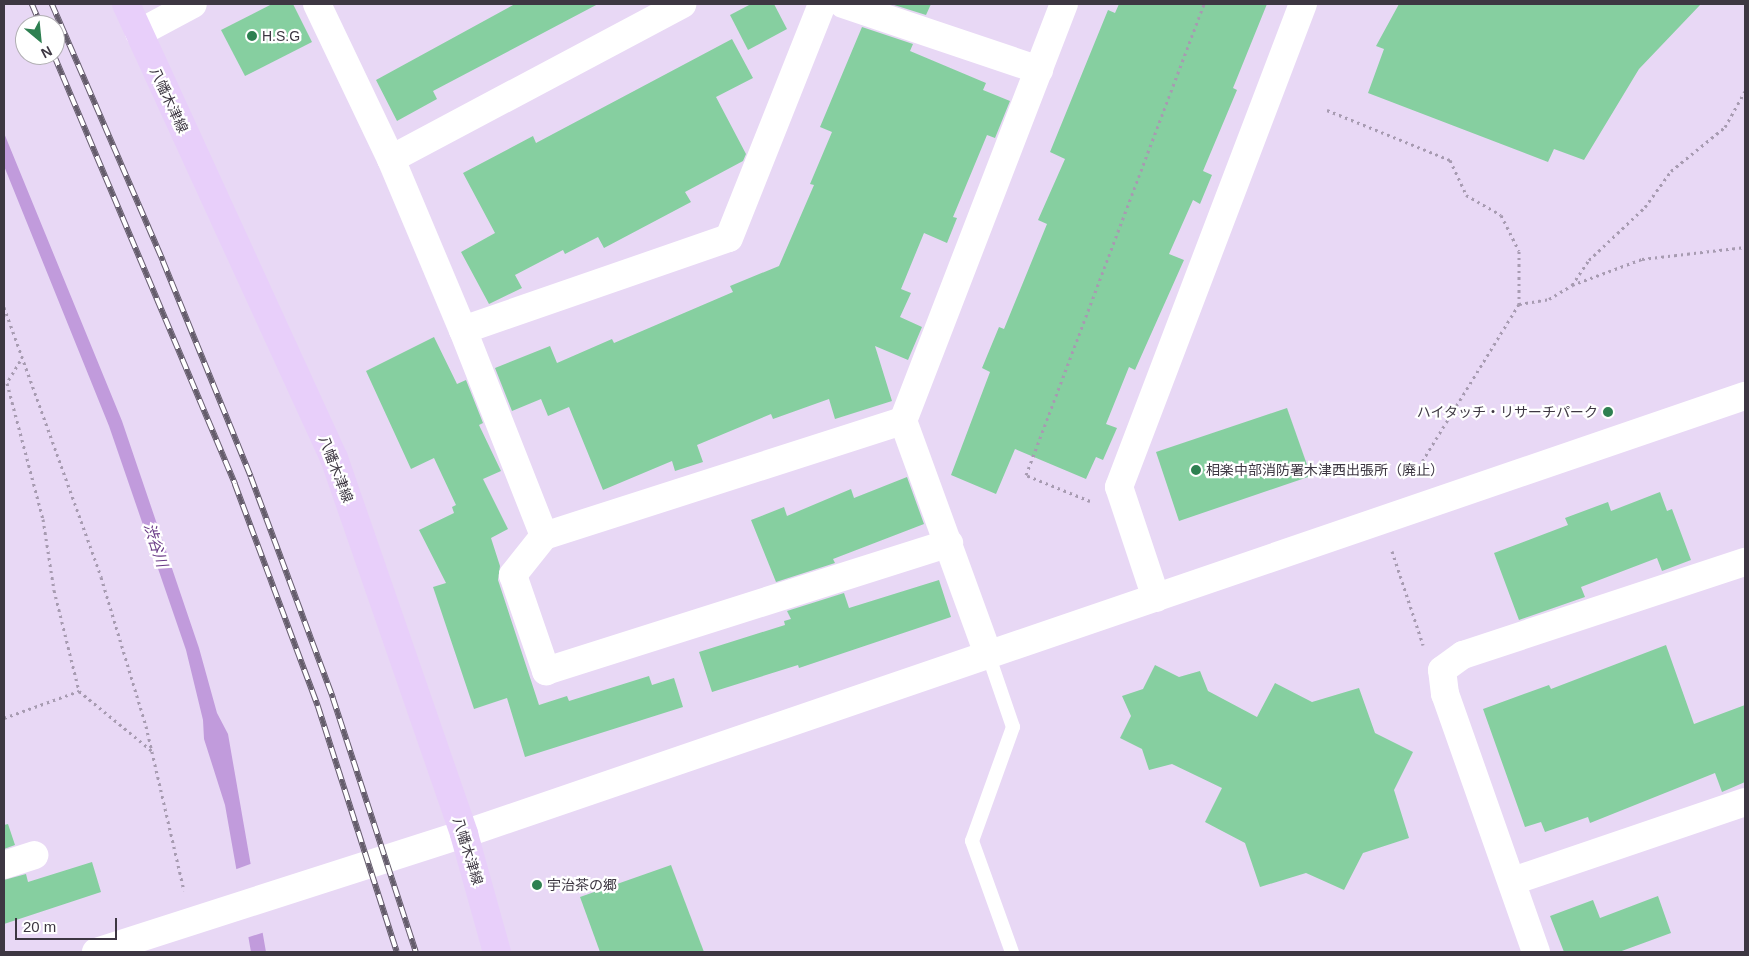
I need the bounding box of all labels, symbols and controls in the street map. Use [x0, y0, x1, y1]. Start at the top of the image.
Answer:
north arrow [15, 15, 65, 65]
place label: H.S.G [262, 28, 300, 44]
marker: H.S.G [246, 30, 258, 42]
text: N [38, 43, 55, 62]
street label: 八幡木津線 [147, 65, 191, 135]
place label: ハイタッチ・リサーチパーク [1416, 404, 1598, 420]
marker: ハイタッチ・リサーチパーク [1602, 406, 1614, 418]
street label: 八幡木津線 [316, 433, 356, 505]
place label: 相楽中部消防署木津西出張所（廃止） [1206, 462, 1444, 478]
marker: 相楽中部消防署木津西出張所（廃止） [1190, 464, 1202, 476]
water label: 渋谷川 [140, 521, 172, 569]
street label: 八幡木津線 [450, 815, 486, 887]
place label: 宇治茶の郷 [547, 877, 617, 893]
marker: 宇治茶の郷 [531, 879, 543, 891]
scale bar [18, 908, 120, 940]
text: 20 m [23, 918, 56, 935]

